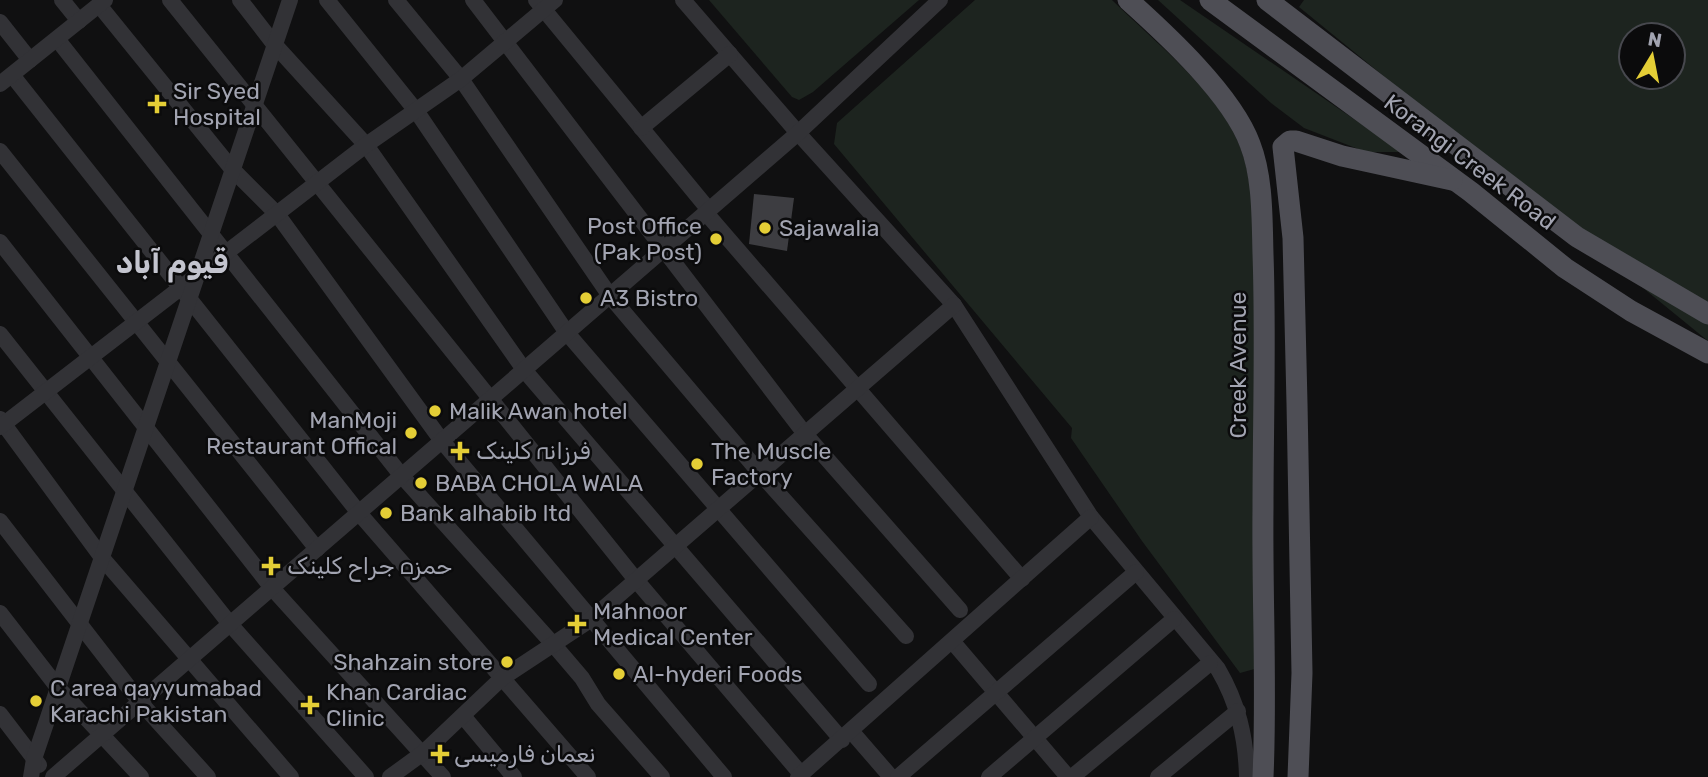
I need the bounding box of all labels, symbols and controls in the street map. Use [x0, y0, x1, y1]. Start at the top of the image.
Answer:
north arrow [1617, 21, 1687, 91]
text: N [1646, 27, 1664, 52]
place label: Sir Syed Hospital [173, 77, 261, 131]
street label: Korangi Creek Road [1379, 88, 1561, 236]
marker: Sir Syed Hospital [147, 94, 167, 114]
place label: Post Office (Pak Post) [587, 212, 702, 266]
place label: Sajawalia [779, 214, 879, 242]
marker: Sajawalia [757, 220, 773, 236]
marker: Post Office (Pak Post) [708, 231, 724, 247]
district label: قیوم آباد [116, 245, 228, 283]
place label: A3 Bistro [600, 284, 698, 312]
marker: A3 Bistro [578, 290, 594, 306]
street label: Creek Avenue [1224, 292, 1252, 438]
place label: Malik Awan hotel [449, 397, 628, 425]
marker: Malik Awan hotel [427, 403, 443, 419]
place label: ManMoji Restaurant Offical [206, 406, 397, 460]
marker: ManMoji Restaurant Offical [403, 425, 419, 441]
place label: فرزانہ کلینک [476, 437, 591, 465]
place label: The Muscle Factory [711, 437, 831, 491]
marker: فرزانہ کلینک [450, 441, 470, 461]
marker: The Muscle Factory [689, 456, 705, 472]
place label: BABA CHOLA WALA [435, 469, 643, 497]
marker: BABA CHOLA WALA [413, 475, 429, 491]
place label: Bank alhabib ltd [400, 499, 571, 527]
marker: Bank alhabib ltd [378, 505, 394, 521]
place label: حمزہ جراح کلینک [287, 552, 452, 582]
marker: حمزہ جراح کلینک [261, 556, 281, 576]
place label: Mahnoor Medical Center [593, 597, 753, 651]
marker: Mahnoor Medical Center [567, 614, 587, 634]
place label: Shahzain store [333, 648, 493, 676]
marker: Shahzain store [499, 654, 515, 670]
place label: Al-hyderi Foods [633, 660, 803, 688]
marker: Al-hyderi Foods [611, 666, 627, 682]
place label: C area qayyumabad Karachi Pakistan [50, 674, 262, 728]
place label: Khan Cardiac Clinic [326, 678, 467, 732]
marker: C area qayyumabad Karachi Pakistan [28, 693, 44, 709]
marker: Khan Cardiac Clinic [300, 695, 320, 715]
place label: نعمان فارمیسی [454, 740, 596, 768]
marker: نعمان فارمیسی [432, 746, 448, 762]

